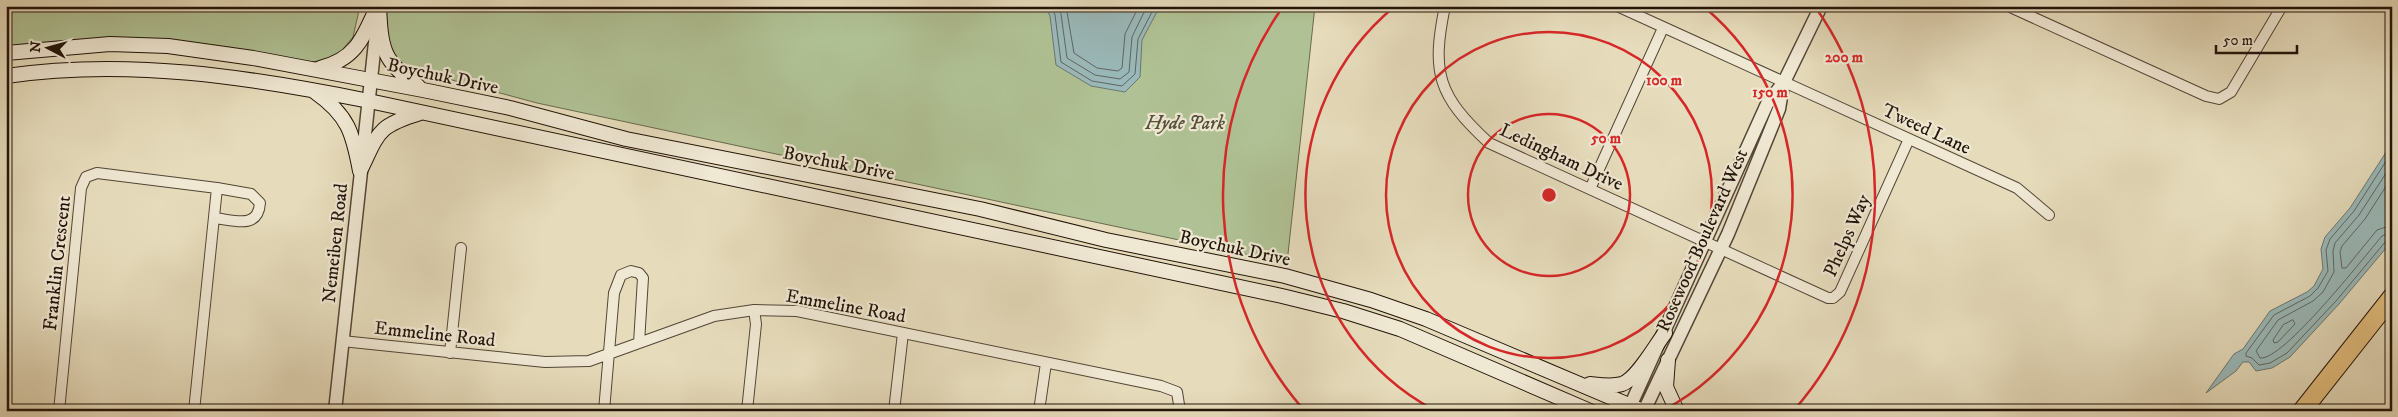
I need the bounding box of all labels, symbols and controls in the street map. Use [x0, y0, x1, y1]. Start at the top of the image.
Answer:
north arrow [22, 22, 72, 72]
scale bar [2216, 22, 2297, 54]
text: 50 m [2223, 31, 2253, 50]
text: N [27, 40, 46, 53]
text: 200 m [1825, 48, 1864, 67]
street label: Boychuk Drive [385, 53, 501, 100]
text: 100 m [1646, 71, 1683, 90]
text: 150 m [1752, 83, 1788, 102]
street label: Tweed Lane [1879, 99, 1974, 160]
park label: Hyde Park [1144, 112, 1225, 135]
street label: Ledingham Drive [1496, 119, 1627, 196]
text: 50 m [1590, 129, 1622, 148]
street label: Boychuk Drive [781, 141, 897, 186]
street label: Rosewood Boulevard West [1652, 146, 1753, 336]
street label: Nemeiben Road [318, 182, 353, 304]
centre of rings [1540, 186, 1558, 204]
street label: Phelps Way [1819, 190, 1876, 280]
street label: Franklin Crescent [39, 195, 76, 332]
street label: Boychuk Drive [1177, 225, 1293, 272]
street label: Emmeline Road [784, 285, 908, 328]
street label: Emmeline Road [373, 317, 497, 352]

